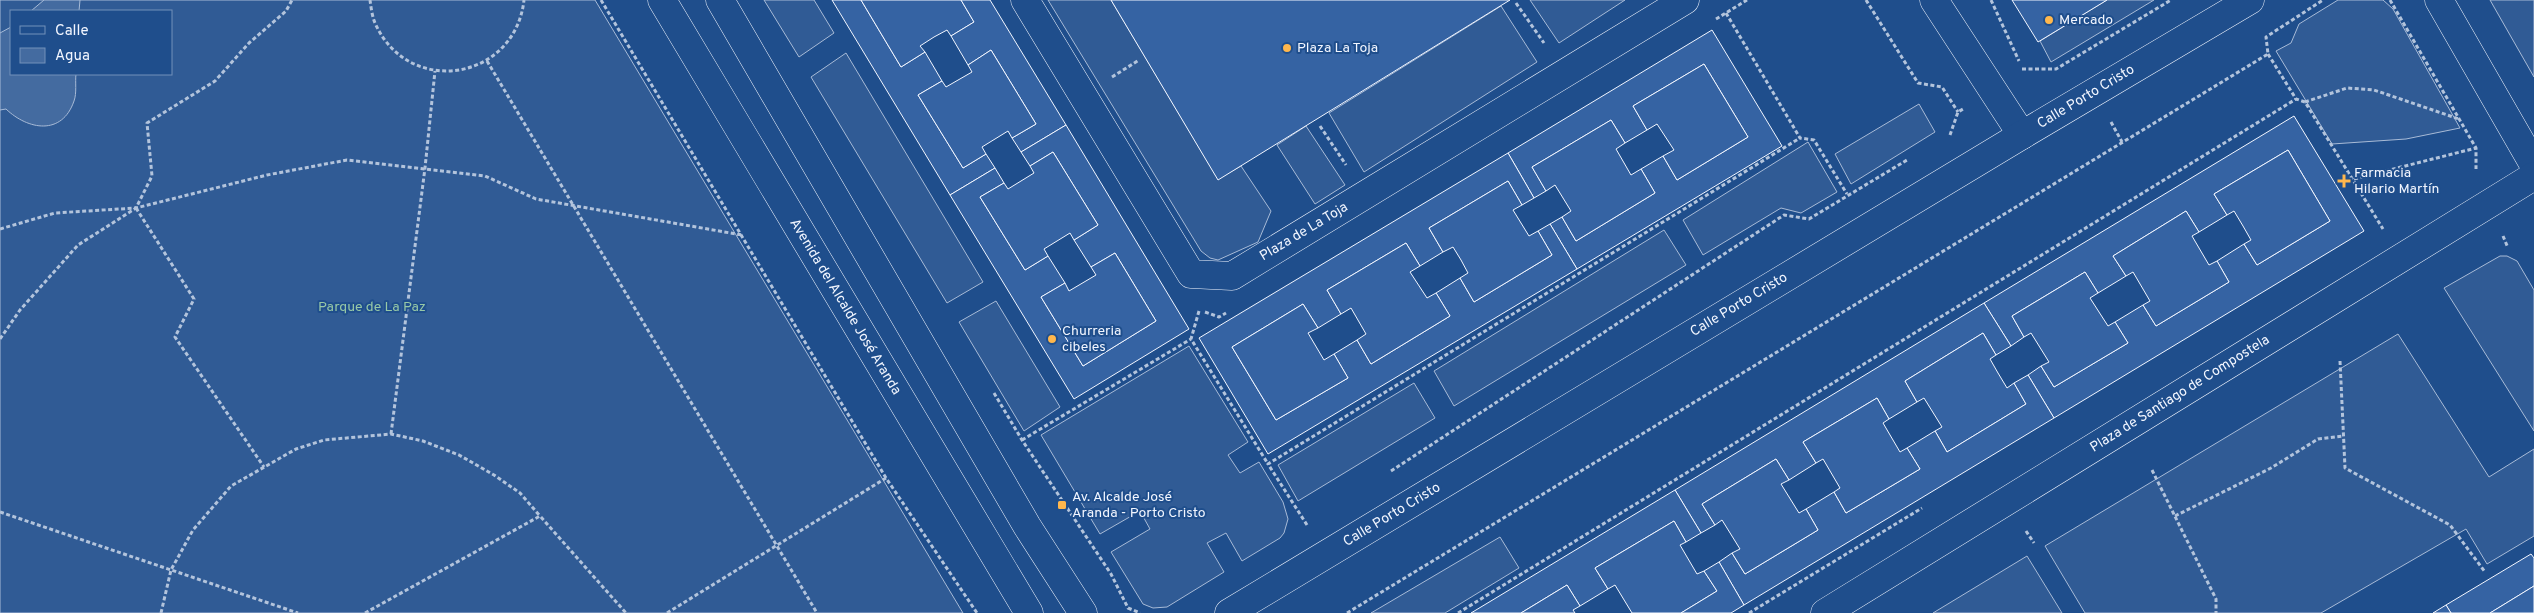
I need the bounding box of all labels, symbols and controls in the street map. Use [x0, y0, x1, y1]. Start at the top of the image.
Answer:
legend [10, 10, 172, 75]
place label: Mercado [2059, 12, 2113, 29]
marker: Mercado [2043, 14, 2055, 26]
text: Calle [55, 22, 89, 41]
place label: Plaza La Toja [1297, 40, 1378, 57]
marker: Plaza La Toja [1281, 42, 1293, 54]
text: Agua [55, 47, 90, 66]
street label: Calle Porto Cristo [2034, 61, 2138, 133]
place label: Farmacia Hilario Martín [2354, 165, 2439, 198]
marker: Farmacia Hilario Martín [2338, 175, 2350, 187]
street label: Plaza de La Toja [1257, 199, 1351, 265]
street label: Avenida del Alcalde José Aranda [786, 216, 904, 398]
street label: Calle Porto Cristo [1687, 269, 1791, 341]
park label: Parque de La Paz [318, 299, 426, 316]
place label: Churreria cibeles [1062, 323, 1121, 356]
street label: Plaza de Santiago de Compostela [2087, 332, 2273, 456]
marker: Churreria cibeles [1046, 333, 1058, 345]
street label: Calle Porto Cristo [1340, 479, 1444, 551]
place label: Av. Alcalde José Aranda - Porto Cristo [1072, 489, 1206, 522]
marker: Av. Alcalde José Aranda - Porto Cristo [1056, 499, 1068, 511]

